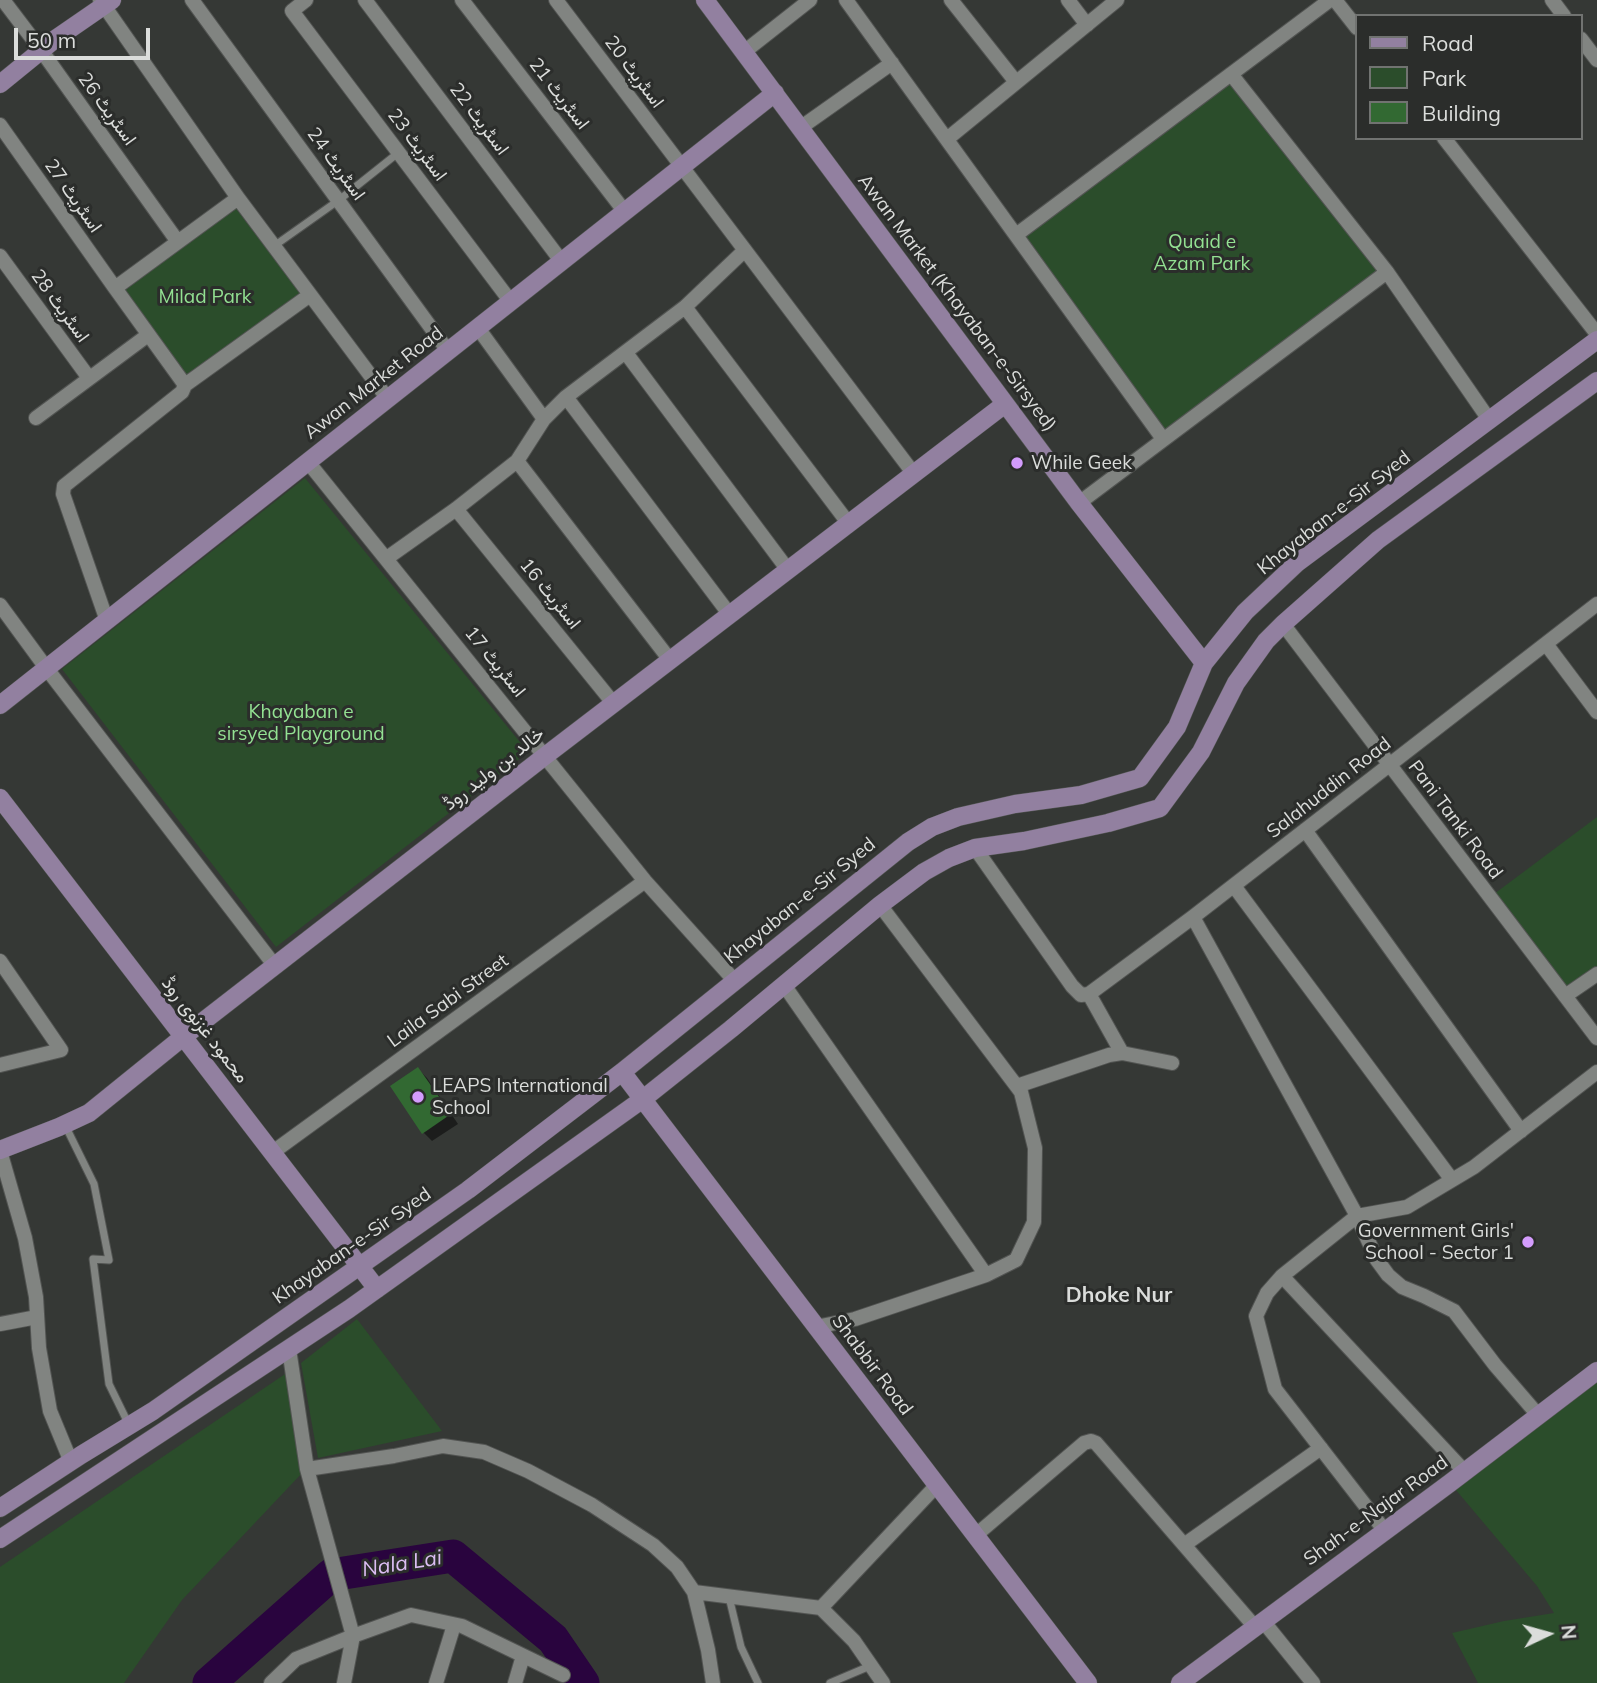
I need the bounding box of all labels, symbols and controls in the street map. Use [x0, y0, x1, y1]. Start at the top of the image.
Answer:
scale bar [18, 14, 154, 58]
legend [1356, 14, 1583, 140]
text: 50 m [27, 27, 76, 53]
text: Road [1422, 30, 1473, 56]
street label: اسٹریٹ 20 [599, 31, 669, 113]
street label: اسٹریٹ 21 [524, 54, 594, 134]
text: Park [1422, 65, 1466, 91]
street label: اسٹریٹ 26 [73, 68, 141, 150]
street label: اسٹریٹ 22 [444, 78, 514, 160]
text: Building [1422, 100, 1501, 126]
street label: اسٹریٹ 23 [382, 104, 452, 186]
street label: اسٹریٹ 24 [302, 123, 370, 205]
street label: اسٹریٹ 27 [39, 155, 107, 237]
street label: Awan Market (Khayaban-e-Sirsyed) [853, 170, 1061, 436]
park label: Quaid e Azam Park [1154, 231, 1250, 275]
street label: اسٹریٹ 28 [26, 265, 94, 347]
park label: Milad Park [158, 286, 252, 308]
street label: Awan Market Road [300, 322, 448, 444]
street label: Khayaban-e-Sir Syed [1253, 446, 1415, 580]
place label: While Geek [1031, 452, 1132, 474]
marker: While Geek [1009, 455, 1025, 471]
street label: اسٹریٹ 16 [515, 554, 585, 634]
street label: اسٹریٹ 17 [460, 622, 530, 702]
park label: Khayaban e sirsyed Playground [217, 701, 385, 745]
street label: خالد بن ولید روڈ [439, 722, 549, 816]
street label: Salahuddin Road [1262, 732, 1396, 844]
street label: Pani Tanki Road [1403, 756, 1507, 884]
street label: Khayaban-e-Sir Syed [720, 833, 880, 969]
street label: Laila Sabi Street [383, 950, 513, 1052]
street label: محمود غزنوی روڈ [156, 972, 254, 1088]
place label: LEAPS International School [432, 1075, 608, 1119]
marker: LEAPS International School [410, 1089, 426, 1105]
street label: Khayaban-e-Sir Syed [268, 1183, 436, 1309]
place label: Government Girls' School - Sector 1 [1358, 1220, 1514, 1264]
marker: Government Girls' School - Sector 1 [1520, 1234, 1536, 1250]
district label: Dhoke Nur [1066, 1283, 1172, 1309]
street label: Shabbir Road [827, 1310, 917, 1420]
street label: Shah-e-Najar Road [1299, 1451, 1453, 1571]
water label: Nala Lai [360, 1545, 444, 1583]
north arrow [1513, 1599, 1583, 1669]
text: N [1556, 1624, 1581, 1640]

